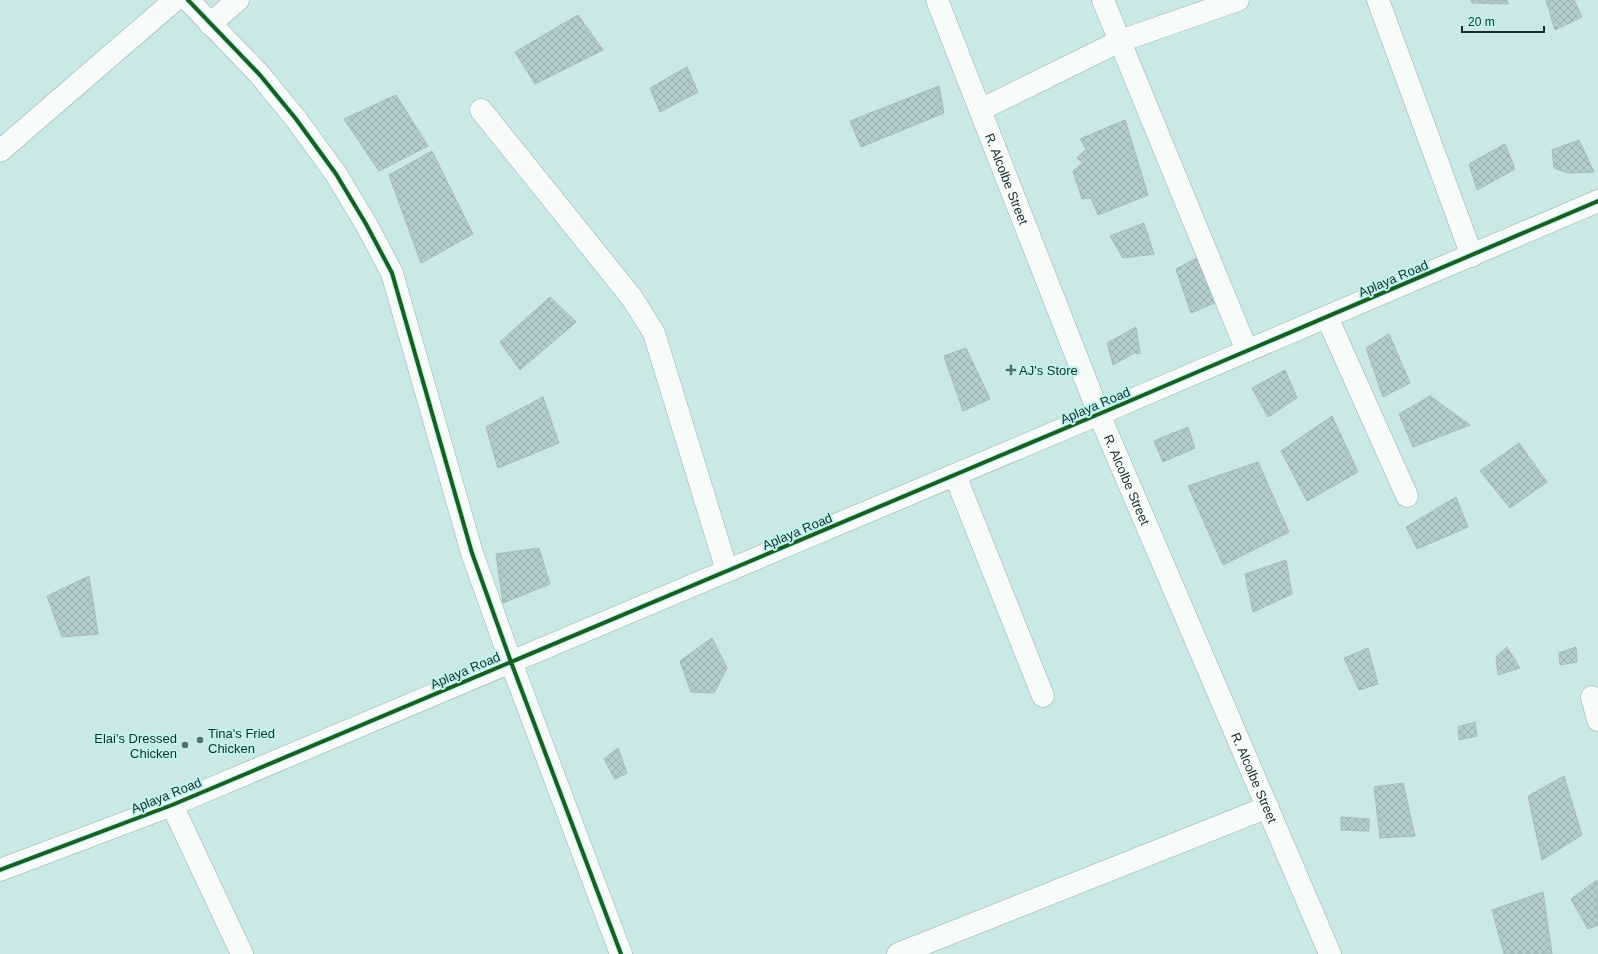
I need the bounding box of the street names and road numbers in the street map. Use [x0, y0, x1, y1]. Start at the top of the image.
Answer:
street label: R. Alcolbe Street [982, 131, 1031, 227]
street label: Aplaya Road [1356, 257, 1430, 300]
street label: Aplaya Road [1058, 384, 1132, 427]
street label: R. Alcolbe Street [1101, 432, 1153, 528]
street label: Aplaya Road [760, 510, 834, 553]
street label: Aplaya Road [428, 649, 502, 692]
street label: R. Alcolbe Street [1228, 730, 1280, 826]
street label: Aplaya Road [129, 775, 204, 816]

